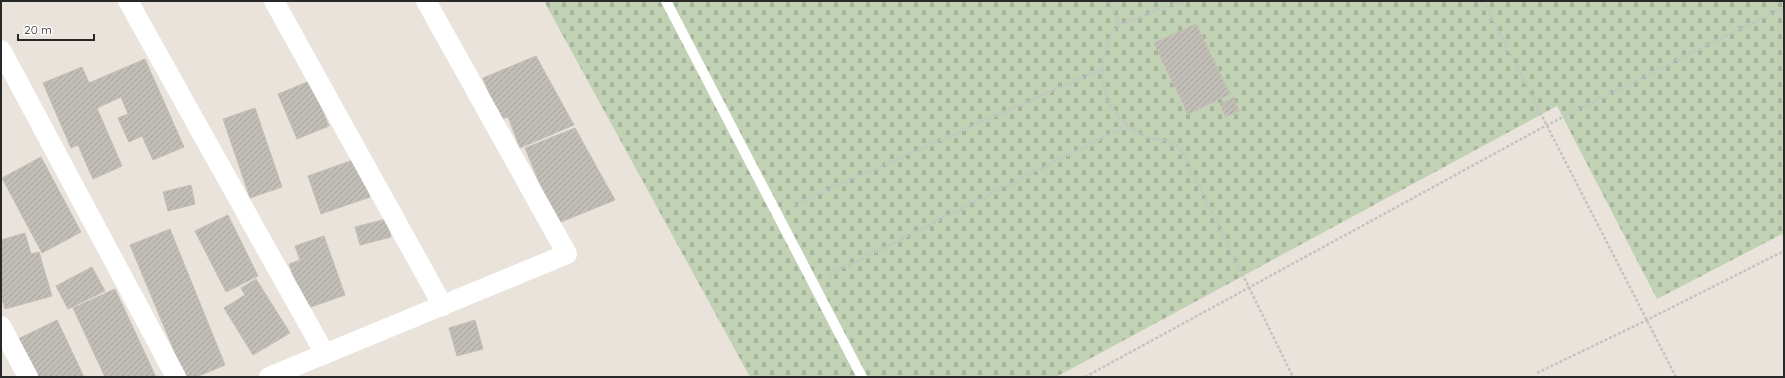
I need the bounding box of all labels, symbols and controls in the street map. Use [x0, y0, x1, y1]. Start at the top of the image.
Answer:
scale bar [18, 16, 94, 42]
text: 20 m [24, 22, 52, 37]

